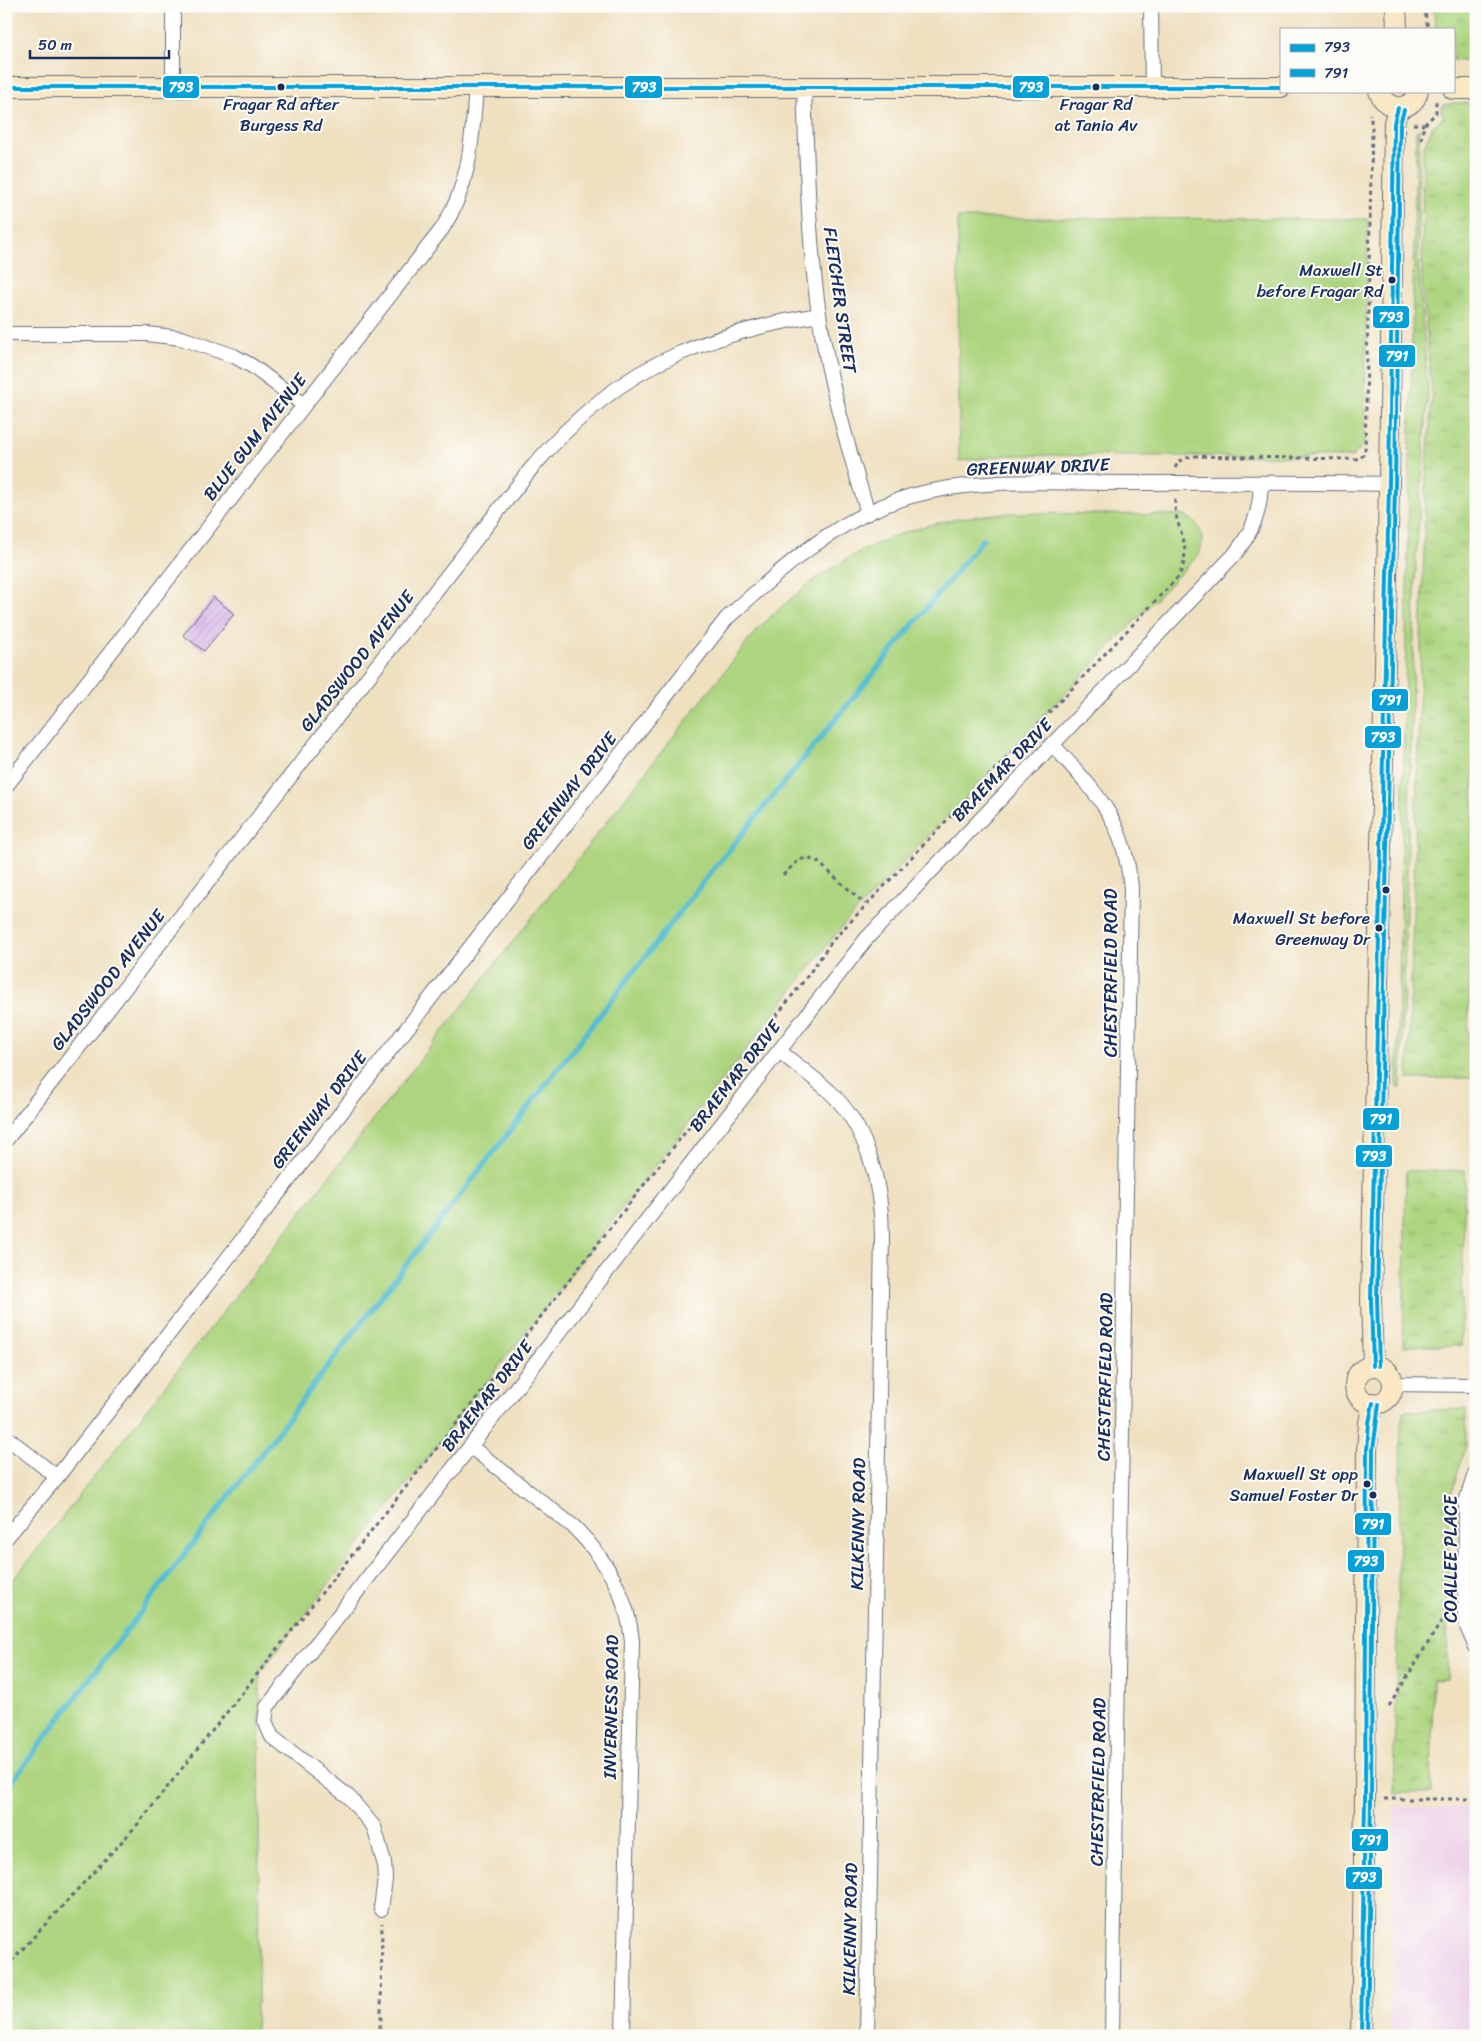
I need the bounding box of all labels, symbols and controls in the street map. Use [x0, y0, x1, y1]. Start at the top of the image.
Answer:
scale bar [30, 28, 169, 60]
legend [1280, 28, 1454, 92]
text: 50 m [38, 32, 73, 58]
text: 793 [1324, 34, 1350, 60]
text: 791 [1324, 60, 1348, 86]
line badge: 793 [162, 75, 200, 99]
text: 793 [169, 75, 193, 100]
line badge: 793 [624, 75, 663, 99]
text: 793 [632, 75, 656, 100]
line badge: 793 [1012, 75, 1050, 99]
text: 793 [1019, 75, 1043, 100]
marker: Fragar Rd after Burgess Rd [276, 82, 286, 92]
marker: Fragar Rd at Tania Av [1091, 82, 1101, 92]
place label: Fragar Rd after Burgess Rd [223, 89, 340, 140]
place label: Fragar Rd at Tania Av [1055, 89, 1138, 140]
street label: FLETCHER STREET [814, 225, 866, 376]
place label: Maxwell St before Fragar Rd [1257, 255, 1384, 306]
marker: Maxwell St before Fragar Rd [1387, 275, 1397, 285]
line badge: 793 [1372, 305, 1410, 329]
text: 793 [1379, 305, 1403, 330]
line badge: 791 [1378, 344, 1416, 368]
text: 791 [1386, 344, 1408, 369]
street label: BLUE GUM AVENUE [195, 365, 316, 508]
street label: GREENWAY DRIVE [966, 448, 1111, 485]
street label: GLADSWOOD AVENUE [291, 582, 423, 739]
line badge: 791 [1371, 688, 1409, 712]
text: 791 [1379, 688, 1401, 713]
street label: BRAEMAR DRIVE [944, 710, 1061, 830]
street label: GREENWAY DRIVE [512, 724, 626, 857]
line badge: 793 [1364, 725, 1402, 749]
text: 793 [1371, 725, 1395, 750]
unlabelled marker [1381, 885, 1391, 895]
street label: CHESTERFIELD ROAD [1095, 889, 1127, 1057]
street label: GLADSWOOD AVENUE [42, 901, 174, 1058]
place label: Maxwell St before Greenway Dr [1233, 903, 1371, 954]
marker: Maxwell St before Greenway Dr [1374, 923, 1384, 933]
street label: BRAEMAR DRIVE [681, 1012, 790, 1139]
street label: GREENWAY DRIVE [262, 1043, 376, 1176]
line badge: 791 [1362, 1107, 1400, 1131]
text: 791 [1370, 1107, 1392, 1132]
line badge: 793 [1355, 1144, 1393, 1168]
text: 793 [1362, 1144, 1386, 1169]
street label: CHESTERFIELD ROAD [1088, 1292, 1122, 1462]
street label: BRAEMAR DRIVE [433, 1332, 542, 1459]
street label: KILKENNY ROAD [841, 1457, 875, 1590]
place label: Maxwell St opp Samuel Foster Dr [1230, 1459, 1359, 1510]
marker: Maxwell St opp Samuel Foster Dr [1362, 1479, 1372, 1489]
unlabelled marker [1368, 1490, 1378, 1500]
street label: COALLEE PLACE [1435, 1494, 1467, 1623]
line badge: 791 [1354, 1512, 1392, 1536]
text: 791 [1362, 1512, 1384, 1537]
line badge: 793 [1347, 1549, 1385, 1573]
text: 793 [1354, 1549, 1378, 1574]
street label: INVERNESS ROAD [594, 1634, 628, 1780]
street label: CHESTERFIELD ROAD [1081, 1697, 1115, 1867]
line badge: 791 [1351, 1828, 1389, 1852]
text: 791 [1359, 1828, 1381, 1853]
street label: KILKENNY ROAD [833, 1862, 867, 1995]
text: 793 [1352, 1865, 1376, 1890]
line badge: 793 [1345, 1866, 1383, 1890]

